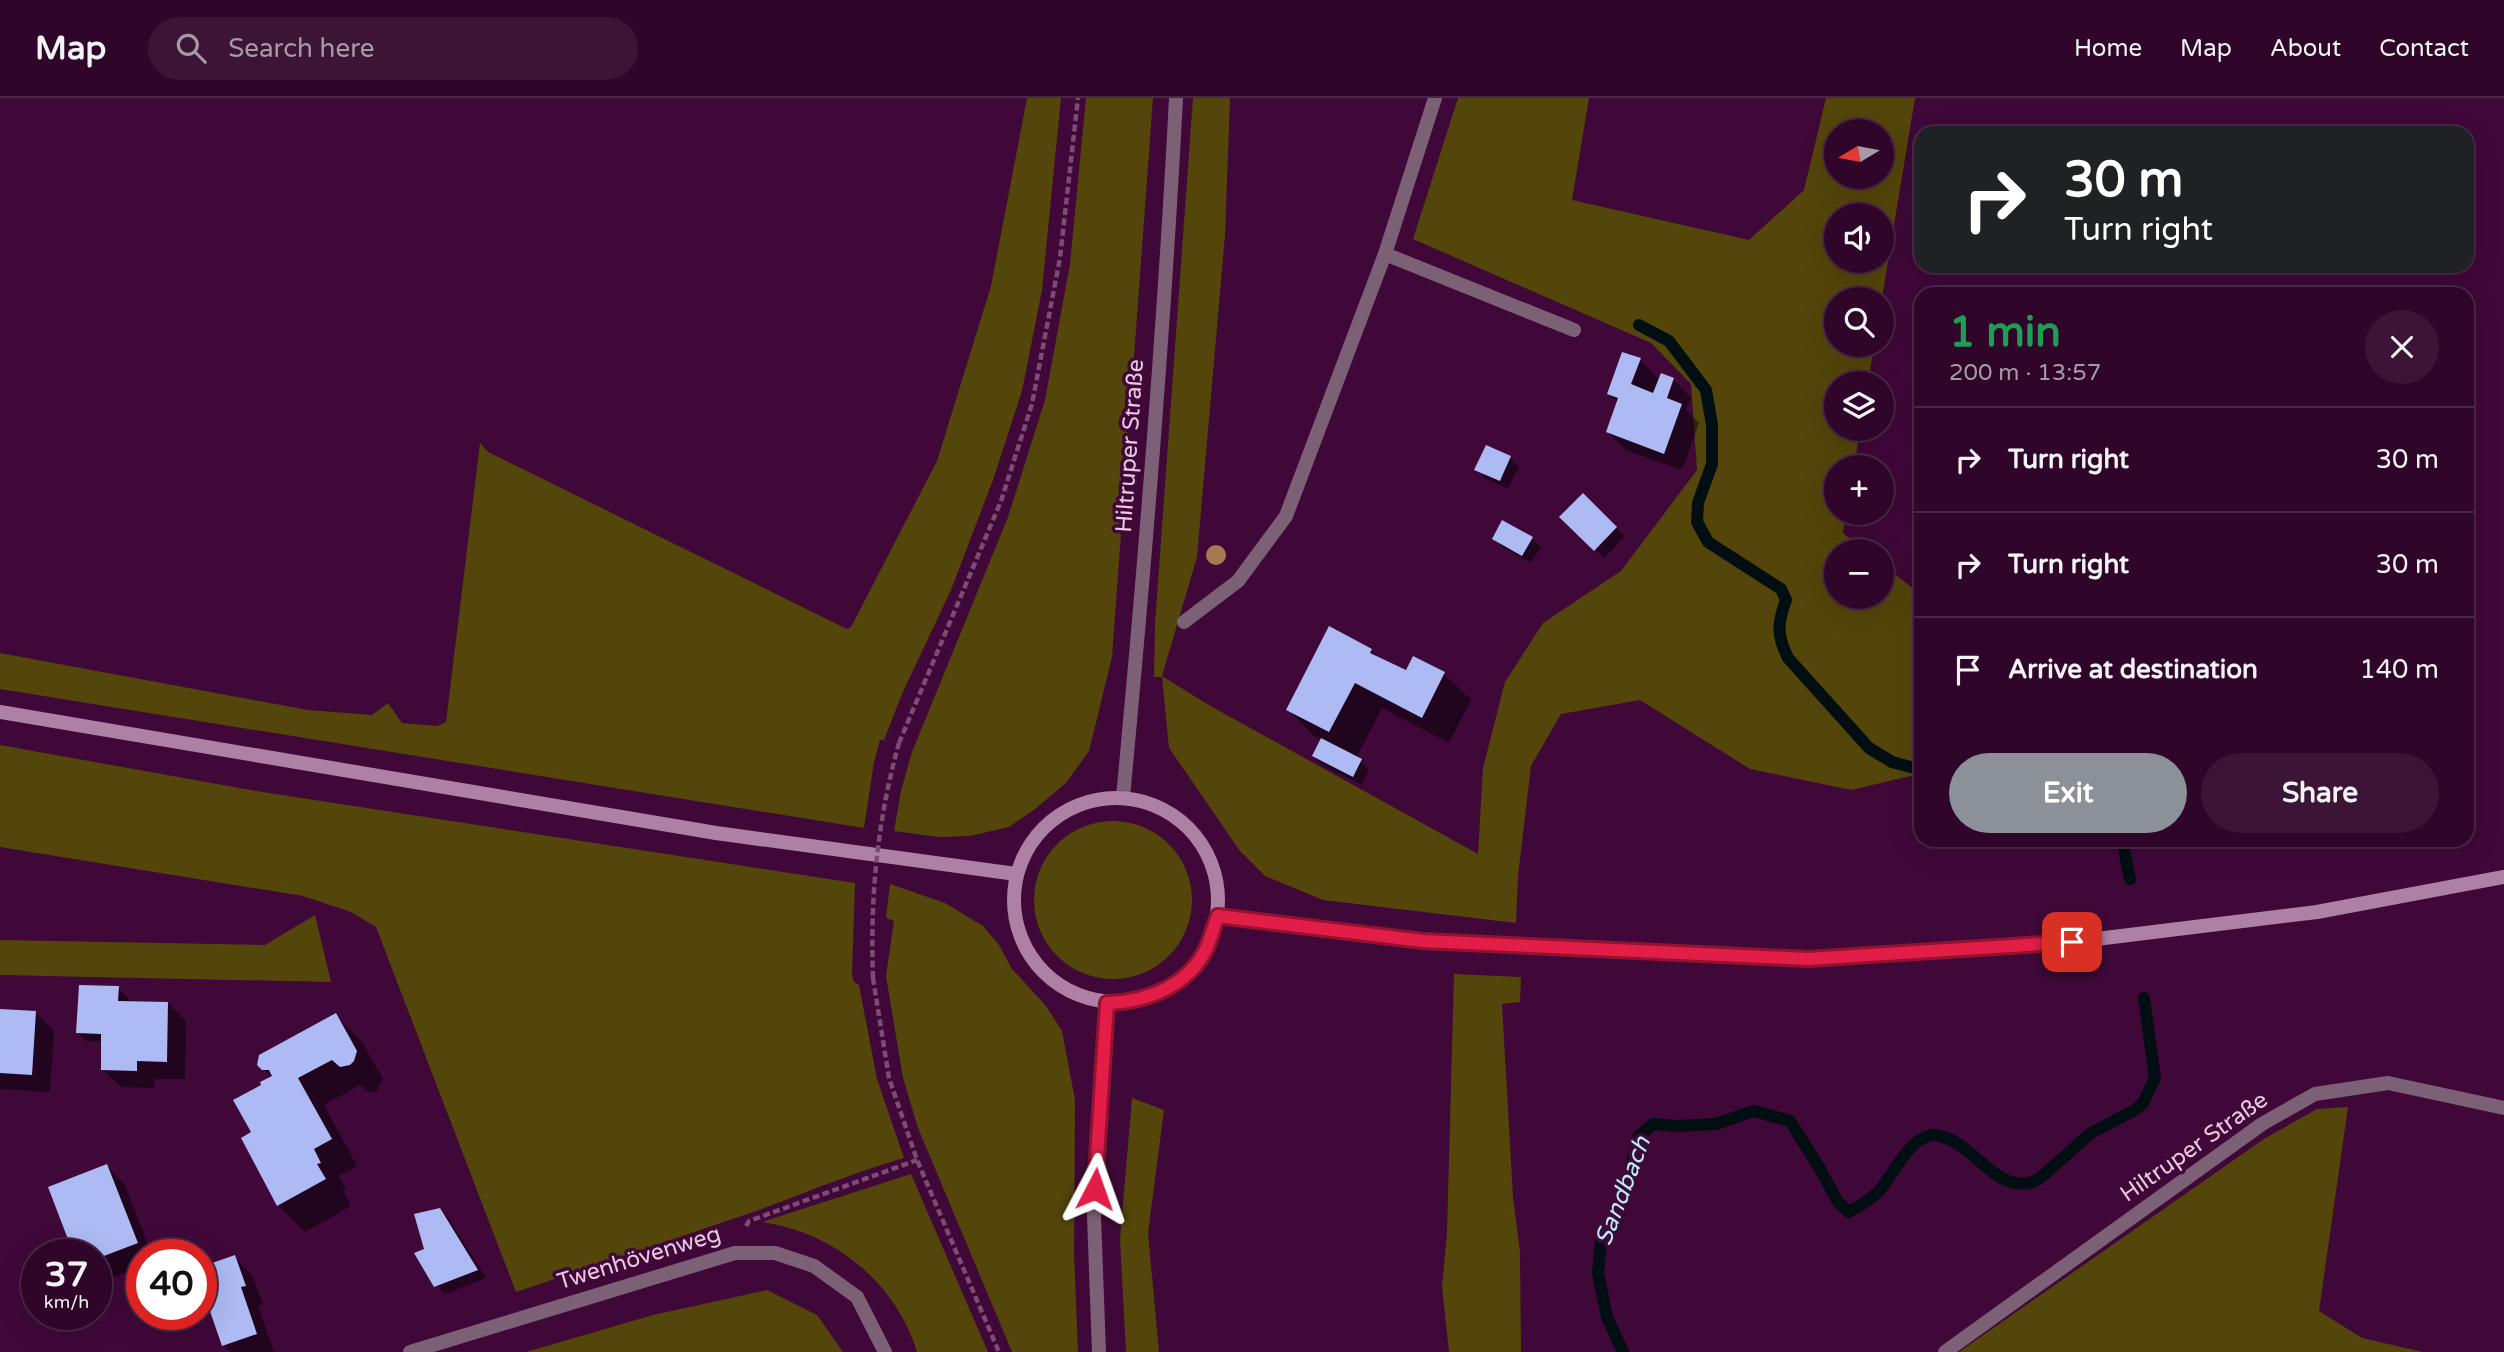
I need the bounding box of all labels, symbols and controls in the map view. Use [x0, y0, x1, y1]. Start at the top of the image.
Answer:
search box [148, 17, 638, 80]
text: Map [35, 29, 106, 68]
icon: search [172, 29, 210, 67]
text: Search here [228, 33, 374, 64]
text: Home [2074, 34, 2142, 63]
text: Map [2180, 34, 2232, 63]
text: About [2270, 34, 2341, 63]
text: Contact [2379, 34, 2469, 63]
north arrow [1824, 119, 1894, 189]
map controls [1824, 119, 1894, 609]
text: 30 m [2064, 151, 2183, 210]
icon: right [1949, 154, 2040, 245]
button: sound [1824, 203, 1894, 273]
text: Turn right [2064, 211, 2213, 249]
button: search [1824, 287, 1894, 357]
text: 1 min [1949, 307, 2061, 358]
button: close [2365, 310, 2439, 384]
street label: Hiltruper Straße [1110, 358, 1150, 534]
text: 200 m · 13:57 [1949, 359, 2101, 387]
button: layers [1824, 371, 1894, 441]
icon: right [1949, 441, 1987, 479]
text: Turn right [2008, 444, 2129, 475]
text: 30 m [2376, 444, 2439, 475]
button: + [1824, 455, 1894, 525]
button: − [1824, 539, 1894, 609]
icon: right [1949, 546, 1987, 584]
text: Turn right [2008, 549, 2129, 580]
text: 30 m [2376, 549, 2439, 580]
icon: arrive [1949, 651, 1987, 689]
text: Arrive at destination [2008, 654, 2258, 685]
text: 140 m [2359, 654, 2439, 685]
button: Exit [1949, 753, 2187, 833]
button: Share [2201, 753, 2439, 833]
pin [2042, 912, 2102, 972]
icon: arrive [2053, 923, 2091, 961]
street label: Hiltruper Straße [2115, 1086, 2273, 1208]
water label: Sandbach [1589, 1131, 1657, 1249]
position arrow [1058, 1152, 1132, 1226]
street label: Twenhövenweg [554, 1220, 724, 1296]
speed limit sign: 40 [126, 1239, 217, 1330]
text: 37 [45, 1254, 88, 1296]
text: km/h [44, 1291, 89, 1313]

